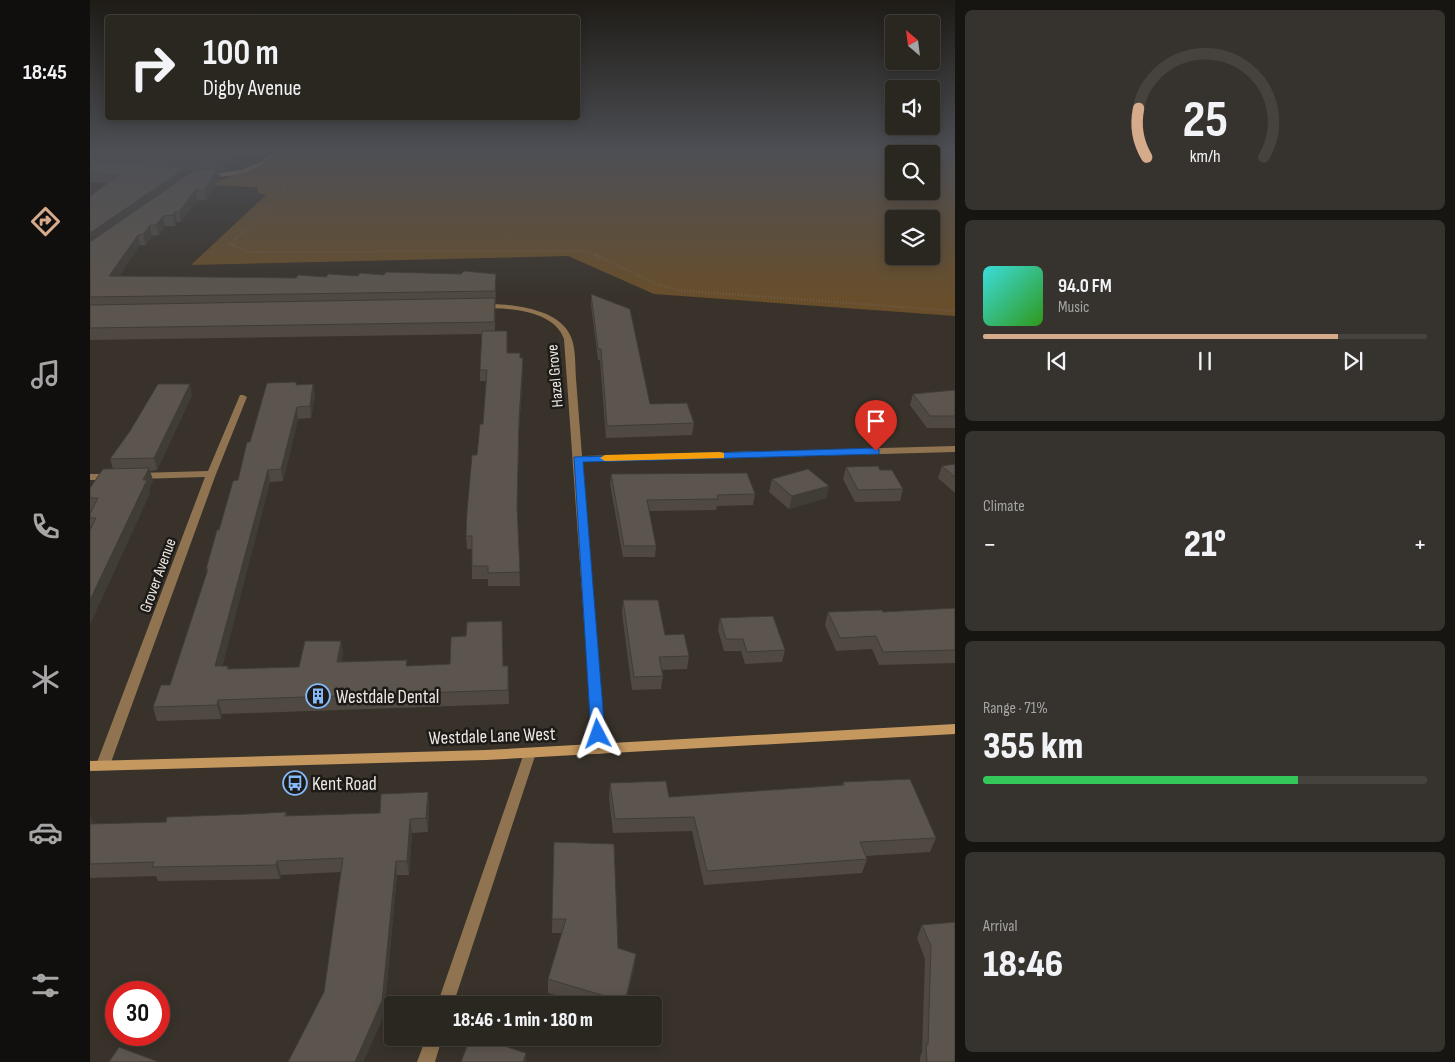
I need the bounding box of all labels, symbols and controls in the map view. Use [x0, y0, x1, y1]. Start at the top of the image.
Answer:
north arrow [885, 15, 940, 70]
map controls [885, 15, 940, 265]
text: 100 m [203, 32, 279, 75]
icon: right [120, 35, 185, 100]
text: 18:45 [23, 59, 67, 86]
text: Digby Avenue [203, 75, 301, 102]
button: sound [885, 80, 940, 135]
text: 25 [1182, 89, 1228, 152]
button: search [885, 145, 940, 200]
text: km/h [1190, 146, 1220, 167]
icon: directions [28, 204, 63, 239]
button: layers [885, 210, 940, 265]
text: 94.0 FM [1058, 275, 1112, 298]
text: Music [1058, 298, 1089, 317]
street label: Hazel Grove [543, 344, 568, 408]
icon: previous [1043, 347, 1071, 375]
icon: pause [1191, 347, 1219, 375]
icon: next [1339, 347, 1367, 375]
icon: music [28, 357, 63, 392]
pin [855, 400, 897, 451]
icon: arrive [862, 407, 890, 435]
text: Climate [983, 497, 1025, 516]
icon: phone [28, 509, 63, 544]
text: 21° [1184, 522, 1226, 567]
text: − [983, 528, 997, 561]
text: + [1413, 528, 1427, 561]
street label: Grover Avenue [136, 536, 181, 615]
icon: climate [28, 662, 63, 697]
building icon: Westdale Dental [305, 683, 331, 709]
place label: Westdale Dental [336, 686, 439, 709]
text: Range · 71% [983, 699, 1048, 718]
position arrow [571, 707, 623, 759]
street label: Westdale Lane West [428, 723, 556, 750]
text: 355 km [983, 724, 1083, 769]
bus stop icon: Kent Road [282, 770, 308, 796]
place label: Kent Road [312, 773, 377, 796]
icon: car [28, 815, 63, 850]
text: Arrival [983, 917, 1017, 936]
text: 18:46 [983, 942, 1063, 987]
icon: filters [28, 968, 63, 1003]
speed limit sign: 30 [105, 981, 170, 1046]
text: 18:46 · 1 min · 180 m [453, 1009, 593, 1032]

